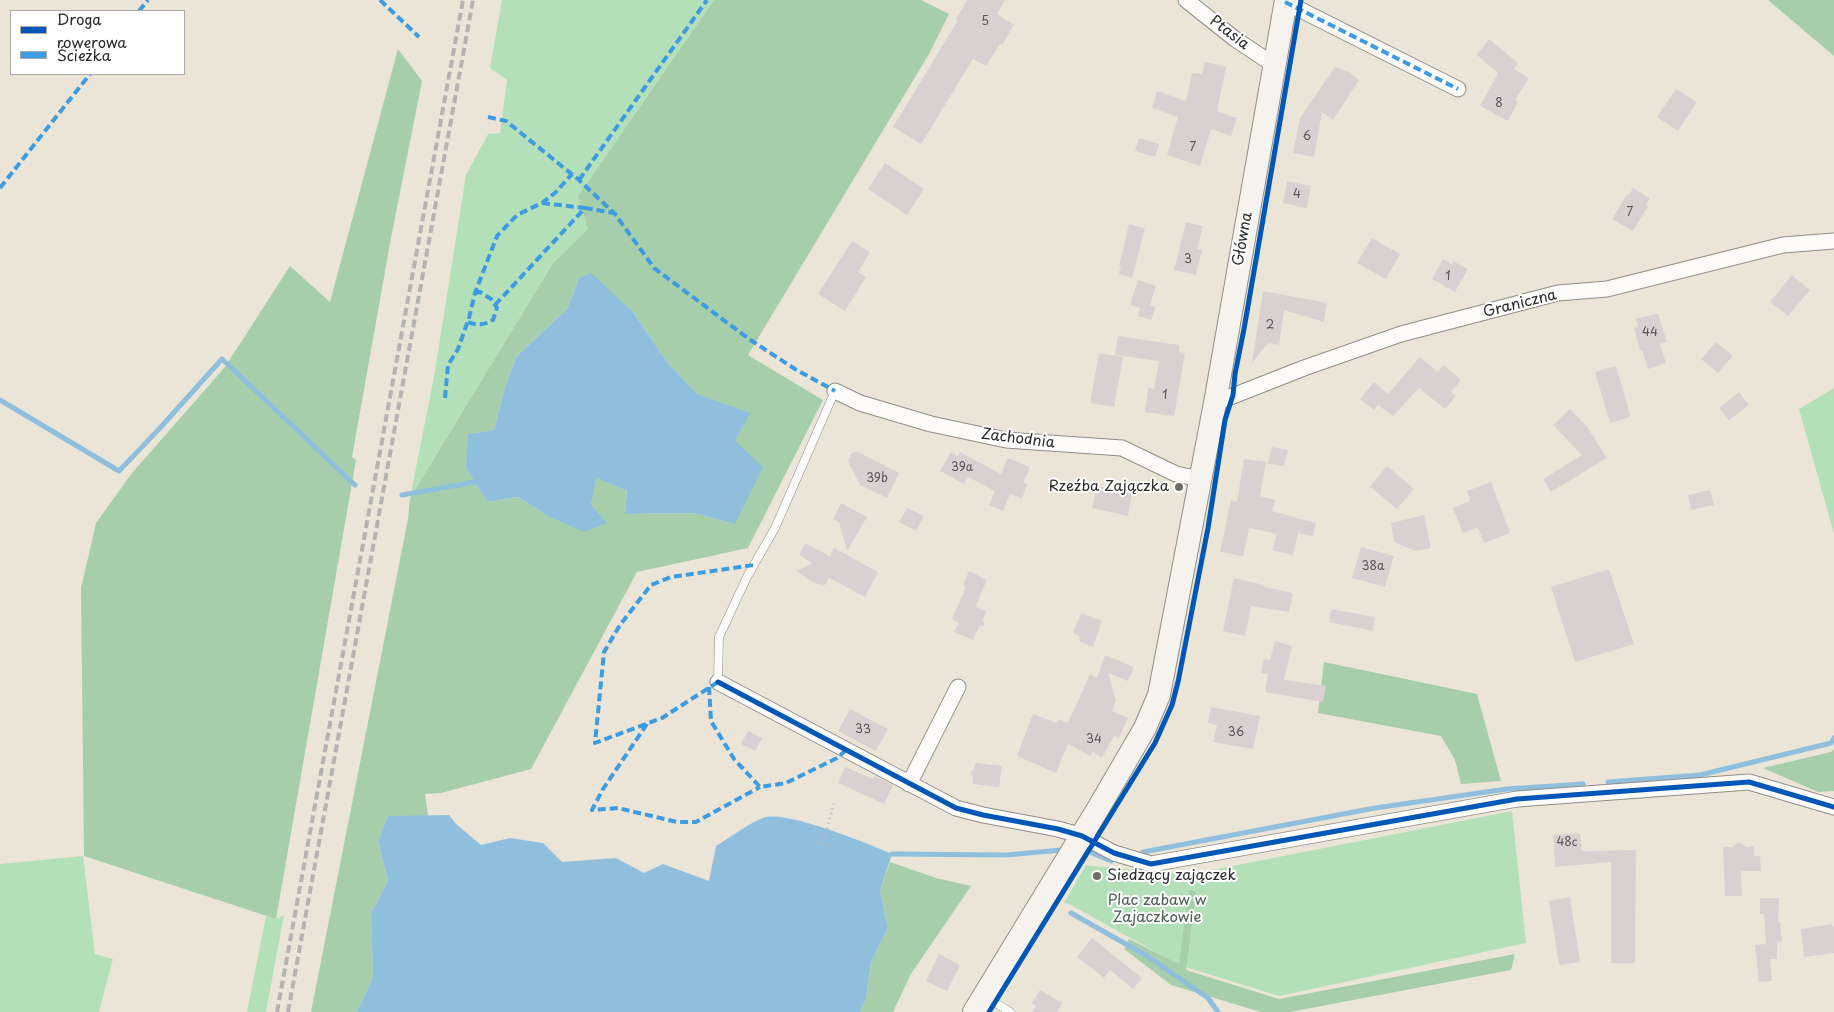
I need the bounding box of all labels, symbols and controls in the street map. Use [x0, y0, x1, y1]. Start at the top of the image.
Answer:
text: Droga rowerowa [57, 7, 127, 53]
legend [10, 10, 185, 75]
street label: Ptasia [1205, 12, 1253, 54]
house number: 5 [981, 15, 989, 29]
text: Ścieżka [57, 43, 111, 66]
house number: 8 [1495, 97, 1503, 111]
house number: 6 [1303, 130, 1311, 144]
house number: 7 [1190, 141, 1196, 155]
house number: 4 [1293, 188, 1301, 202]
house number: 7 [1627, 206, 1633, 220]
street label: Główna [1229, 211, 1257, 267]
house number: 3 [1184, 253, 1192, 267]
house number: 1 [1445, 270, 1451, 284]
street label: Graniczna [1481, 286, 1559, 322]
house number: 2 [1266, 319, 1274, 333]
house number: 44 [1642, 326, 1658, 340]
house number: 1 [1162, 389, 1168, 403]
street label: Zachodnia [980, 426, 1056, 452]
house number: 39a [951, 461, 973, 475]
house number: 39b [866, 472, 888, 486]
place label: Rzeźba Zajączka [1049, 478, 1169, 496]
marker: Rzeźba Zajączka [1173, 481, 1185, 493]
house number: 38a [1362, 560, 1384, 574]
house number: 33 [855, 723, 871, 737]
house number: 36 [1228, 726, 1244, 740]
house number: 34 [1086, 733, 1102, 747]
house number: 48c [1556, 836, 1578, 850]
place label: Siedzący zajączek [1107, 867, 1236, 885]
marker: Siedzący zajączek [1091, 870, 1103, 882]
park label: Plac zabaw w Zajaczkowie [1108, 892, 1206, 927]

